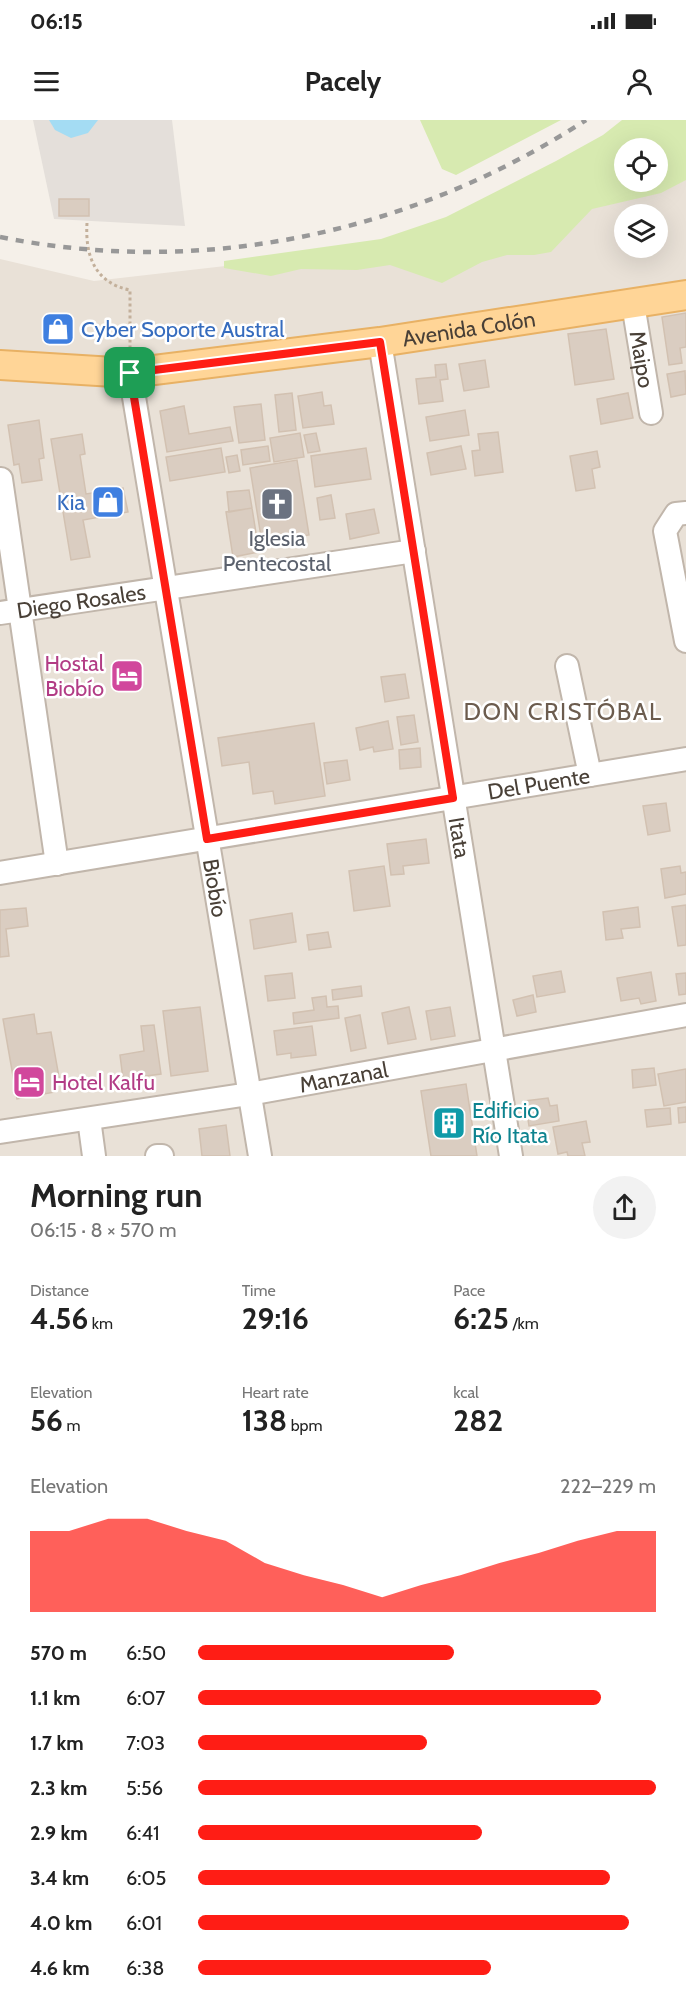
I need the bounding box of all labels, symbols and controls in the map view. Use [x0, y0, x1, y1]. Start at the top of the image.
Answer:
text: 06:15 [30, 8, 83, 35]
icon: menu [30, 65, 63, 98]
text: Pacely [305, 65, 381, 98]
icon: person [623, 65, 656, 98]
map controls [614, 138, 668, 258]
button: locate [614, 138, 668, 192]
button: layers [614, 204, 668, 258]
street label: Avenida Colón [400, 305, 537, 352]
shop icon: Cyber Soporte Austral [40, 311, 76, 347]
place label: Cyber Soporte Austral [81, 316, 285, 343]
street label: Maipo [624, 329, 660, 390]
pin [104, 347, 155, 398]
icon: arrive [113, 356, 146, 389]
shop icon: Kia [90, 484, 126, 520]
church icon: Iglesia Pentecostal [259, 486, 295, 522]
place label: Kia [57, 489, 85, 516]
place label: Iglesia Pentecostal [223, 525, 332, 577]
street label: Diego Rosales [15, 578, 147, 624]
place label: Hostal Biobío [44, 650, 105, 702]
hotel icon: Hostal Biobío [109, 658, 145, 694]
district label: DON CRISTÓBAL [464, 697, 662, 726]
street label: Del Puente [486, 762, 592, 806]
street label: Itata [443, 815, 476, 861]
street label: Biobío [197, 857, 233, 919]
street label: Manzanal [297, 1056, 391, 1099]
hotel icon: Hotel Kalfu [11, 1064, 47, 1100]
place label: Hotel Kalfu [52, 1069, 155, 1096]
place label: Edificio Río Itata [472, 1097, 548, 1149]
building icon: Edificio Río Itata [431, 1105, 467, 1141]
text: Morning run [30, 1175, 202, 1215]
button: share [593, 1176, 656, 1239]
text: 06:15 · 8 × 570 m [30, 1218, 177, 1242]
text: Distance [30, 1281, 89, 1300]
text: Time [242, 1281, 276, 1300]
text: Pace [453, 1281, 485, 1300]
text: 4.56 [30, 1300, 88, 1337]
text: 29:16 [242, 1300, 309, 1337]
text: 6:25 [453, 1300, 509, 1337]
text: km [88, 1314, 113, 1333]
text: /km [509, 1314, 539, 1333]
text: Elevation [30, 1383, 93, 1402]
text: Heart rate [242, 1383, 309, 1402]
text: kcal [453, 1383, 479, 1402]
text: 56 [30, 1402, 63, 1439]
text: 138 [242, 1402, 287, 1439]
text: 282 [453, 1402, 503, 1439]
text: m [63, 1416, 81, 1435]
text: bpm [287, 1416, 322, 1435]
text: Elevation [30, 1474, 108, 1498]
text: 222–229 m [560, 1474, 656, 1498]
text: 570 m [30, 1641, 87, 1665]
text: 6:50 [126, 1641, 166, 1665]
text: 1.1 km [30, 1686, 80, 1710]
text: 6:07 [126, 1686, 165, 1710]
text: 1.7 km [30, 1731, 84, 1755]
text: 7:03 [126, 1731, 165, 1755]
text: 2.3 km [30, 1776, 87, 1800]
text: 5:56 [126, 1776, 163, 1800]
text: 2.9 km [30, 1821, 88, 1845]
text: 6:41 [126, 1821, 160, 1845]
text: 3.4 km [30, 1866, 89, 1890]
text: 6:05 [126, 1866, 166, 1890]
text: 4.0 km [30, 1911, 92, 1935]
text: 6:01 [126, 1911, 162, 1935]
text: 4.6 km [30, 1956, 90, 1980]
text: 6:38 [126, 1956, 164, 1980]

